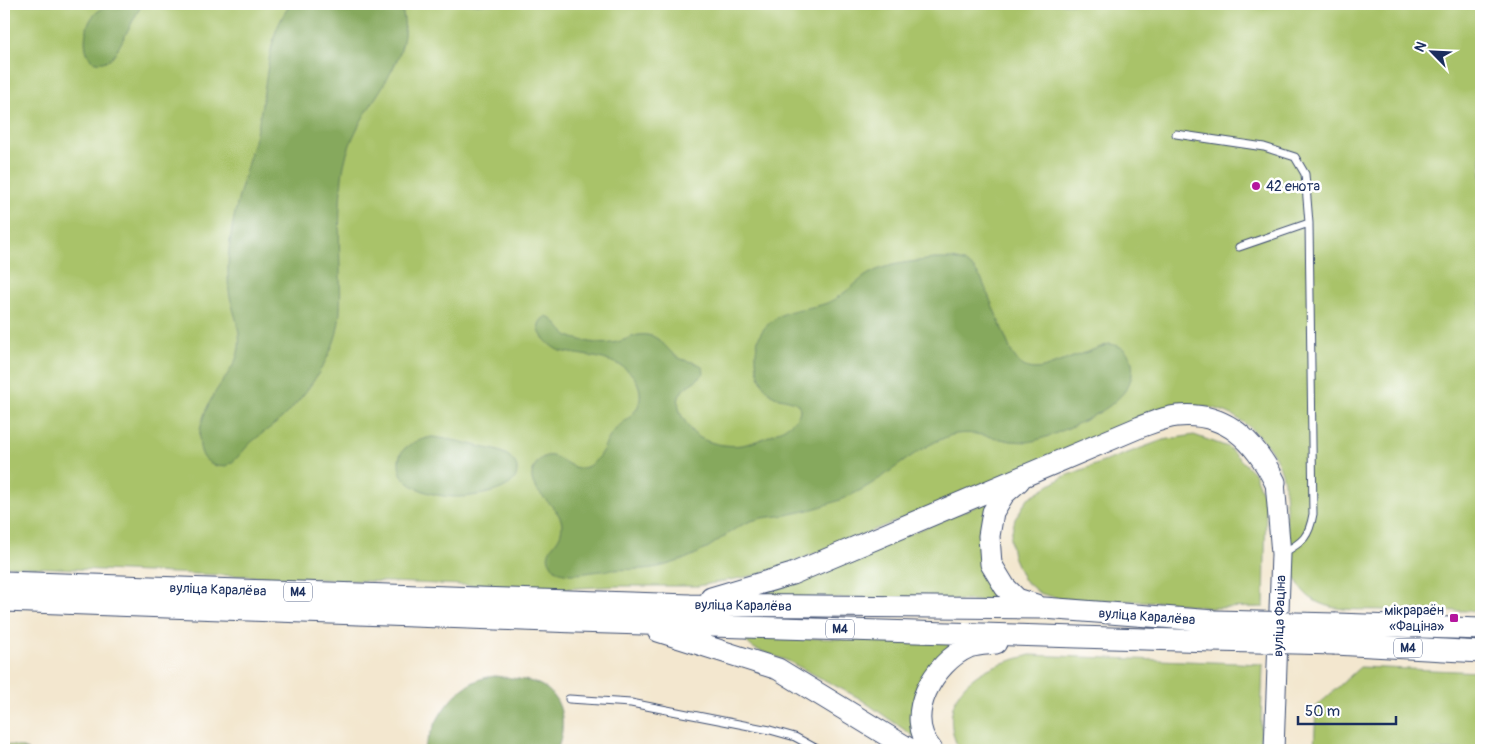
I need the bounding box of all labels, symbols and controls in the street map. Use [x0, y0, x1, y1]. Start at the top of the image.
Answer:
north arrow [1408, 28, 1458, 78]
text: N [1411, 39, 1430, 55]
place label: 42 енота [1266, 178, 1320, 195]
marker: 42 енота [1250, 180, 1262, 192]
street label: вуліца Фаціна [1270, 575, 1289, 657]
street label: вуліца Каралёва [169, 579, 267, 600]
road number: М4 [284, 582, 312, 602]
street label: вуліца Каралёва [694, 596, 792, 615]
place label: мікрараён «Фаціна» [1384, 602, 1444, 635]
street label: вуліца Каралёва [1098, 605, 1196, 628]
marker: мікрараён «Фаціна» [1448, 612, 1460, 624]
road number: М4 [826, 620, 854, 638]
road number: М4 [1394, 638, 1422, 658]
scale bar [1298, 694, 1395, 726]
text: 50 m [1305, 702, 1340, 721]

